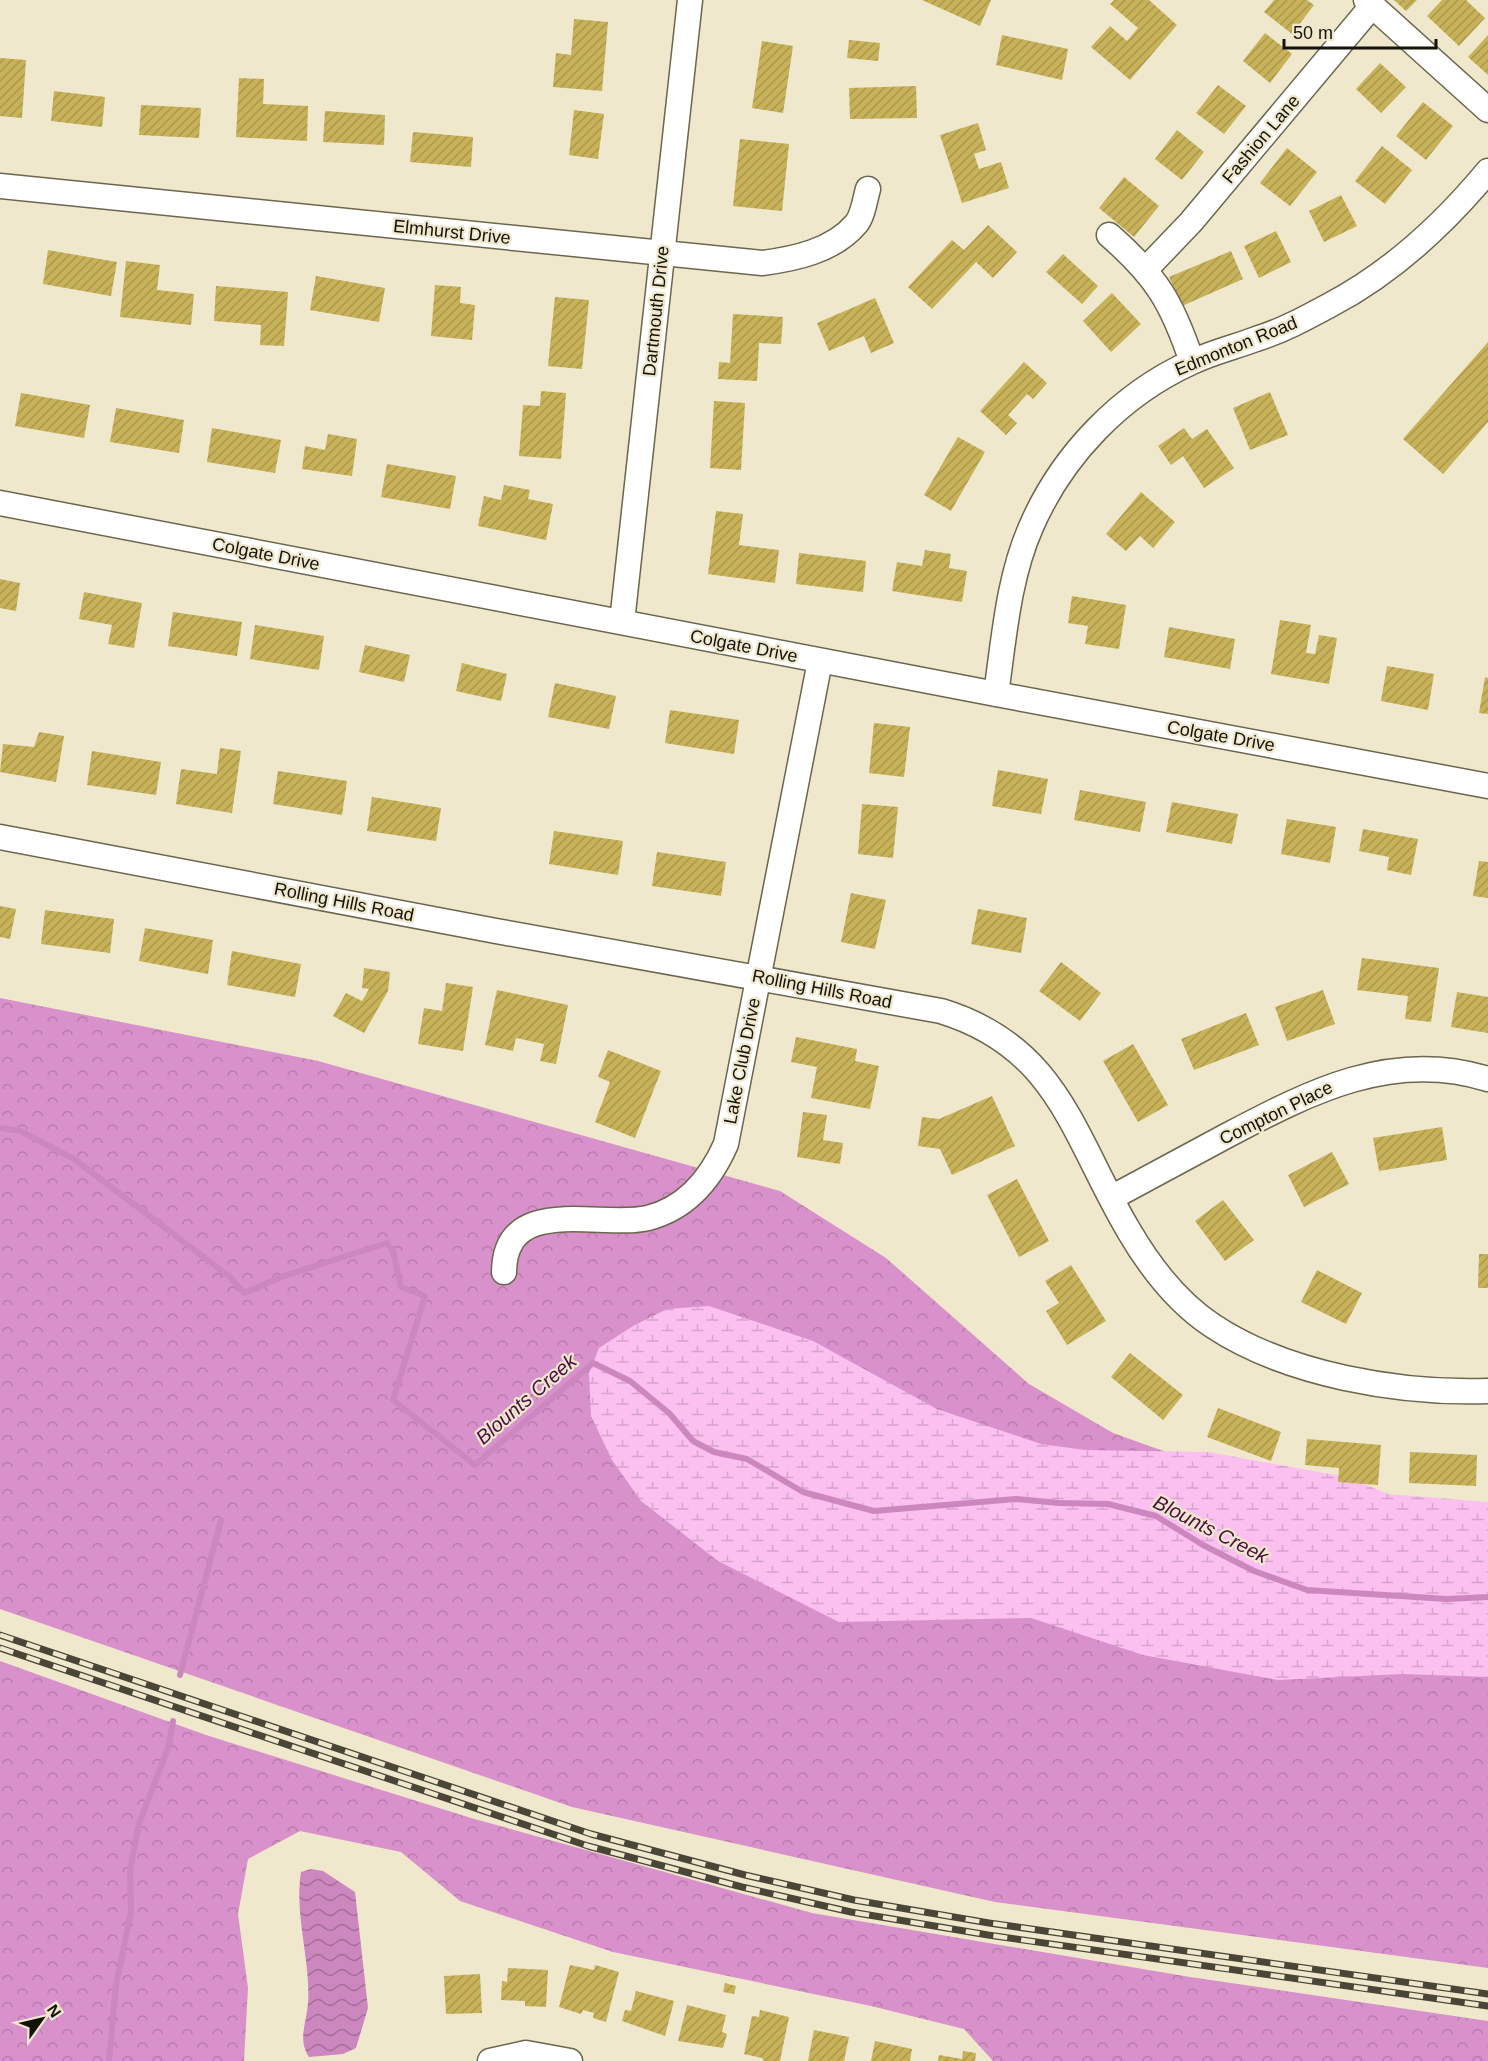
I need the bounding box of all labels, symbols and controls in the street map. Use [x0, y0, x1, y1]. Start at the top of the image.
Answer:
scale bar [1284, 12, 1436, 50]
text: 50 m [1293, 23, 1333, 43]
street label: Fashion Lane [1218, 91, 1304, 187]
street label: Elmhurst Drive [392, 216, 512, 248]
street label: Dartmouth Drive [639, 245, 673, 377]
street label: Edmonton Road [1172, 312, 1300, 380]
street label: Colgate Drive [211, 534, 321, 574]
street label: Colgate Drive [689, 626, 799, 666]
street label: Colgate Drive [1166, 717, 1276, 755]
street label: Rolling Hills Road [272, 879, 416, 925]
street label: Rolling Hills Road [750, 966, 894, 1012]
street label: Lake Club Drive [720, 996, 764, 1126]
street label: Compton Place [1216, 1077, 1336, 1149]
water label: Blounts Creek [471, 1349, 581, 1449]
water label: Blounts Creek [1150, 1491, 1273, 1568]
north arrow [12, 1989, 72, 2049]
text: N [44, 2001, 64, 2020]

